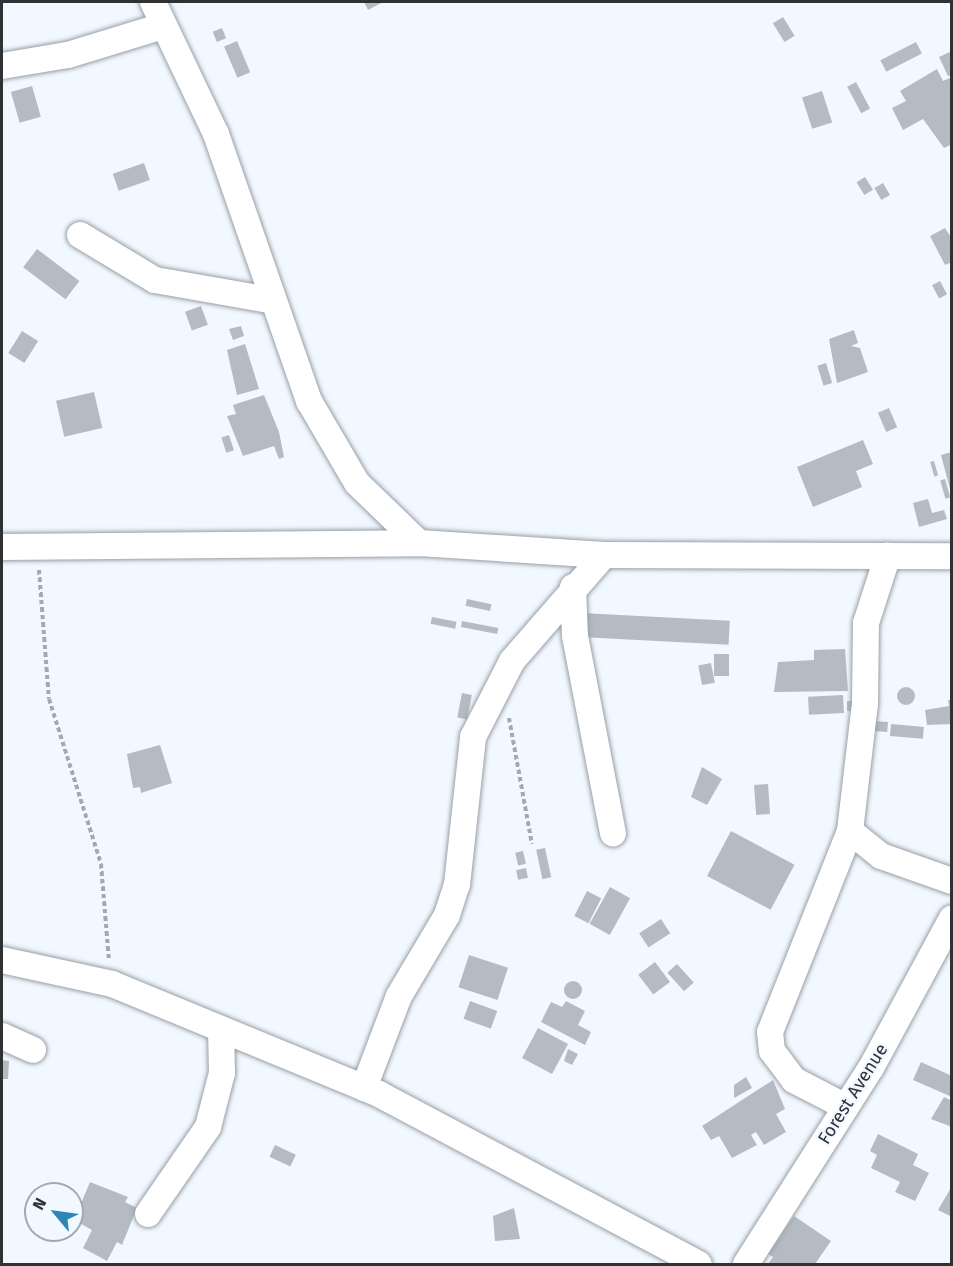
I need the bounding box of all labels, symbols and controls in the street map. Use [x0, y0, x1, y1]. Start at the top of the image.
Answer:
street label: Forest Avenue [814, 1040, 892, 1148]
north arrow [24, 1182, 84, 1242]
text: N [29, 1195, 50, 1213]

